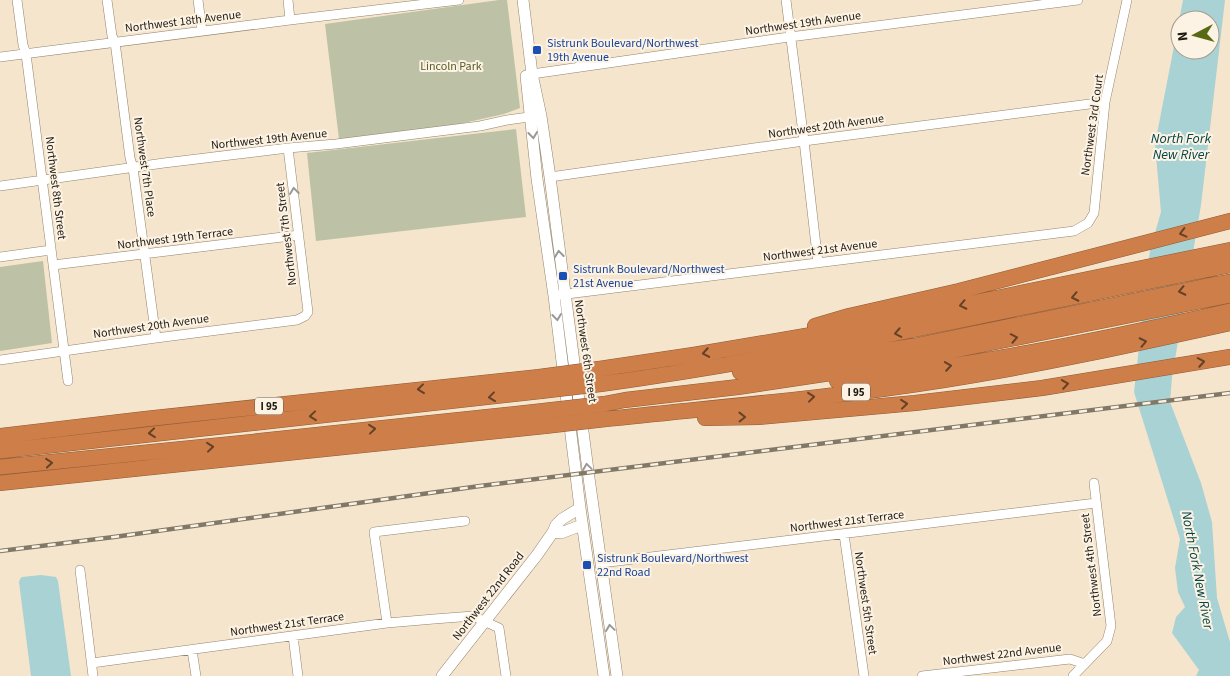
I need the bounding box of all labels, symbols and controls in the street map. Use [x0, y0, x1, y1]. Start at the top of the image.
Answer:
street label: Northwest 18th Avenue [124, 6, 242, 37]
street label: Northwest 19th Avenue [744, 7, 862, 40]
north arrow [1170, 10, 1220, 60]
text: N [1173, 31, 1193, 42]
place label: Sistrunk Boulevard/Northwest 19th Avenue [547, 35, 699, 66]
marker: Sistrunk Boulevard/Northwest 19th Avenue [531, 44, 543, 56]
park label: Lincoln Park [420, 58, 482, 75]
street label: Northwest 3rd Court [1077, 73, 1108, 177]
street label: Northwest 20th Avenue [767, 110, 885, 143]
street label: Northwest 7th Place [129, 116, 160, 218]
street label: Northwest 19th Avenue [210, 125, 328, 154]
water label: North Fork New River [1151, 129, 1212, 165]
one-way arrow [527, 132, 538, 140]
street label: Northwest 8th Street [41, 136, 70, 241]
street label: Northwest 7th Street [272, 181, 301, 286]
one-way arrow [289, 187, 300, 195]
street label: Northwest 19th Terrace [116, 223, 234, 254]
one-way arrow [1179, 228, 1187, 238]
street label: Northwest 21st Avenue [762, 235, 878, 266]
one-way arrow [554, 249, 565, 257]
place label: Sistrunk Boulevard/Northwest 21st Avenue [573, 261, 725, 292]
marker: Sistrunk Boulevard/Northwest 21st Avenue [557, 270, 569, 282]
one-way arrow [1178, 285, 1186, 296]
one-way arrow [1070, 291, 1079, 301]
street label: Northwest 6th Street [570, 298, 601, 404]
one-way arrow [959, 299, 968, 310]
street label: Northwest 20th Avenue [92, 310, 210, 343]
one-way arrow [551, 313, 561, 322]
one-way arrow [894, 327, 903, 338]
one-way arrow [1010, 333, 1019, 343]
one-way arrow [1138, 337, 1147, 348]
one-way arrow [701, 348, 710, 358]
one-way arrow [1197, 358, 1206, 368]
one-way arrow [943, 362, 952, 372]
one-way arrow [1062, 379, 1070, 390]
one-way arrow [417, 384, 425, 395]
road number: I 95 [842, 384, 870, 401]
one-way arrow [488, 391, 496, 402]
one-way arrow [807, 392, 815, 403]
road number: I 95 [255, 398, 283, 414]
one-way arrow [900, 399, 908, 410]
one-way arrow [309, 410, 317, 421]
one-way arrow [738, 412, 746, 422]
one-way arrow [368, 424, 376, 435]
one-way arrow [147, 427, 155, 438]
one-way arrow [207, 442, 215, 453]
one-way arrow [45, 458, 53, 469]
one-way arrow [582, 462, 593, 470]
street label: Northwest 21st Terrace [789, 506, 905, 537]
water label: North Fork New River [1176, 509, 1219, 632]
street label: Northwest 4th Street [1077, 512, 1106, 617]
street label: Northwest 22nd Road [448, 548, 528, 644]
place label: Sistrunk Boulevard/Northwest 22nd Road [597, 550, 749, 581]
street label: Northwest 5th Street [850, 550, 881, 656]
marker: Sistrunk Boulevard/Northwest 22nd Road [581, 559, 593, 571]
street label: Northwest 21st Terrace [229, 608, 345, 641]
one-way arrow [605, 623, 616, 631]
street label: Northwest 22nd Avenue [942, 639, 1062, 670]

